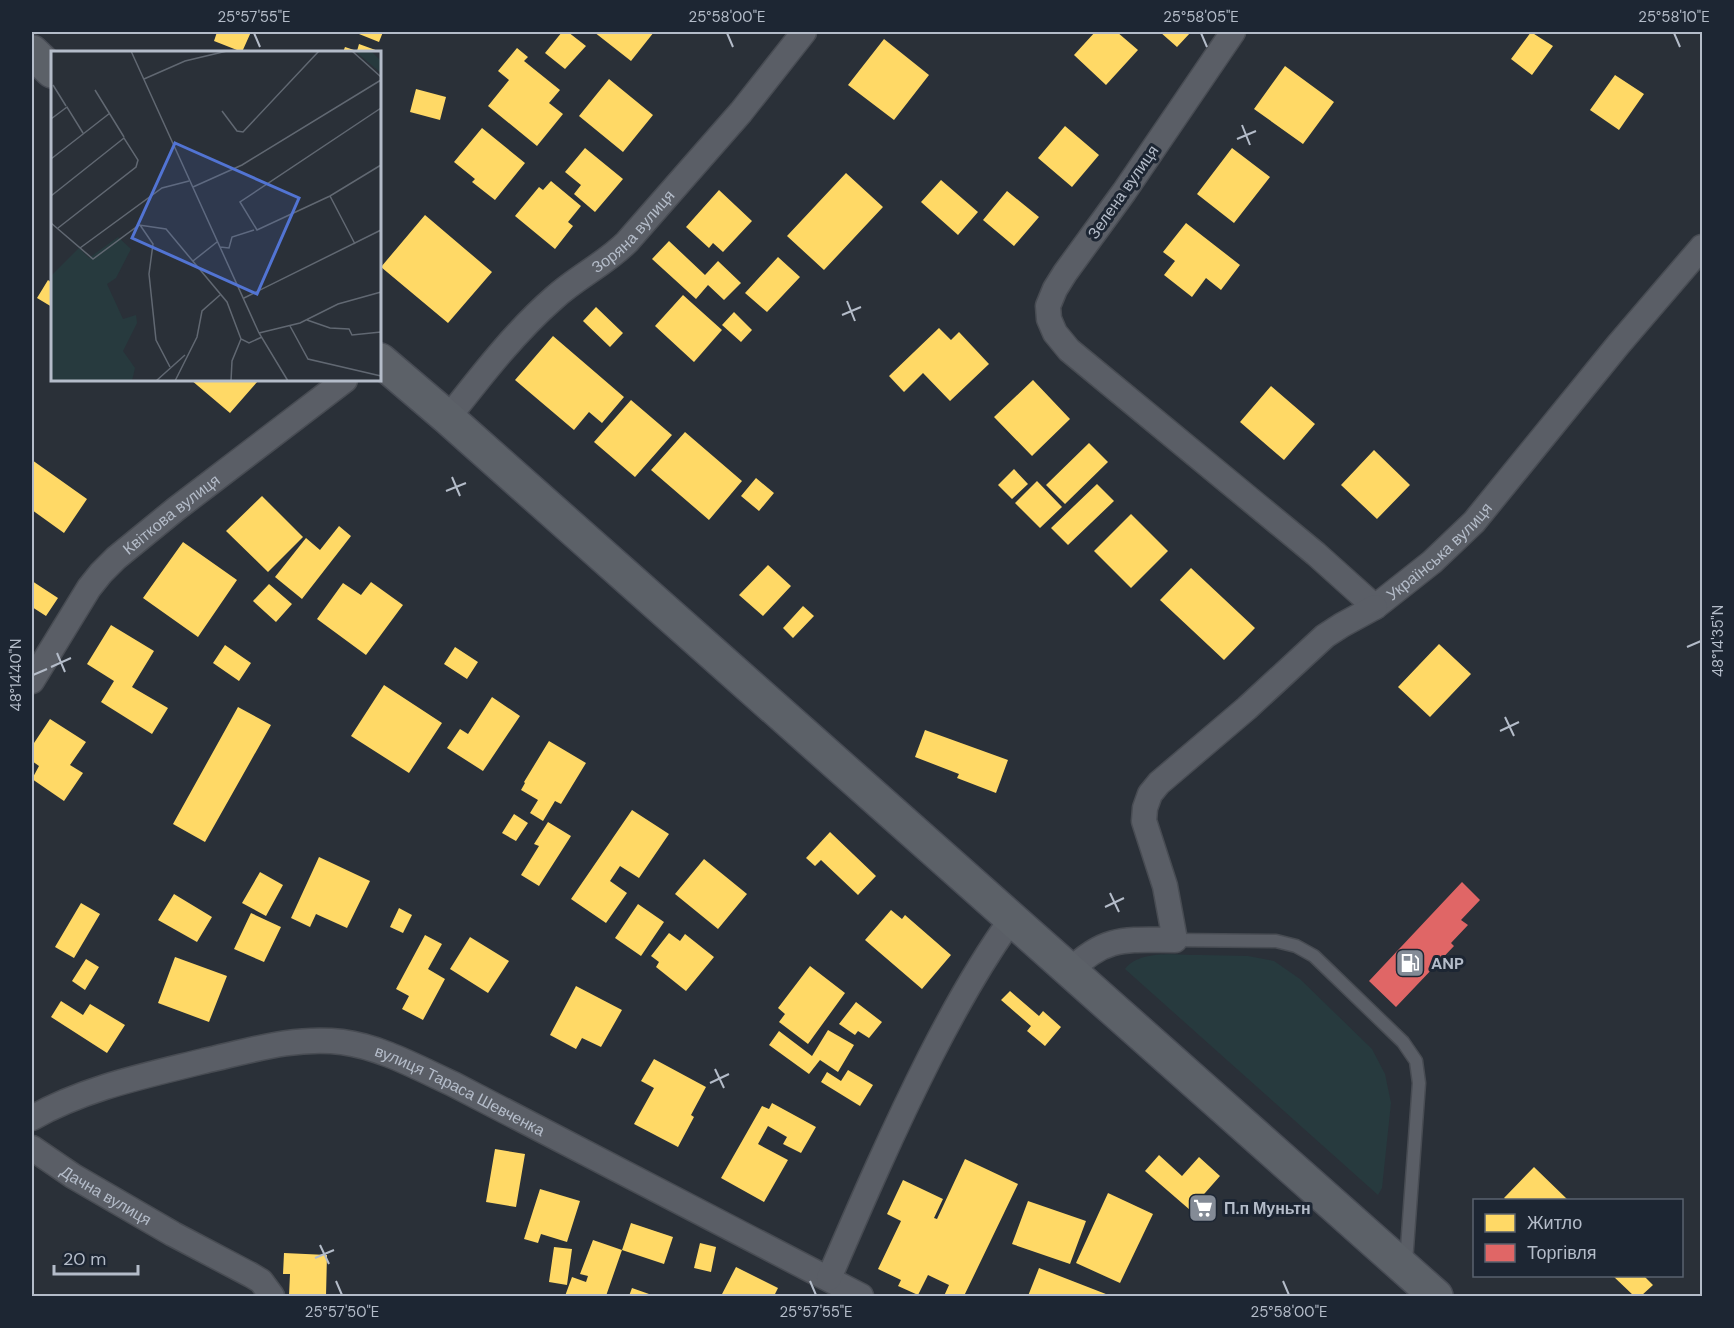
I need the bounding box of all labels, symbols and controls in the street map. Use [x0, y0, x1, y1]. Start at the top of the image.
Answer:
text: 25°57'55"E [217, 7, 291, 27]
text: 25°58'00"E [689, 7, 765, 27]
text: 25°58'05"E [1163, 7, 1239, 27]
text: 25°58'10"E [1638, 7, 1710, 27]
inset map [51, 51, 381, 381]
street label: Зелена вулиця [1083, 141, 1163, 243]
street label: Зоряна вулиця [587, 185, 679, 278]
street label: Квіткова вулиця [118, 469, 224, 559]
street label: Українська вулиця [1382, 498, 1496, 605]
text: 48°14'35"N [1708, 605, 1728, 677]
text: 48°14'40"N [6, 639, 26, 711]
fuel station icon: ANP [1394, 947, 1426, 979]
place label: ANP [1431, 953, 1464, 974]
street label: вулиця Тараса Шевченка [372, 1040, 549, 1141]
street label: Дачна вулиця [57, 1160, 155, 1230]
supermarket icon: П.п Муньтн [1187, 1192, 1219, 1224]
place label: П.п Муньтн [1224, 1198, 1311, 1219]
legend [1473, 1199, 1683, 1277]
text: Житло [1527, 1211, 1582, 1235]
scale bar [54, 1238, 138, 1276]
text: Торгівля [1527, 1241, 1597, 1265]
text: 20 m [63, 1247, 106, 1271]
text: 25°57'50"E [305, 1302, 379, 1322]
text: 25°57'55"E [779, 1302, 853, 1322]
text: 25°58'00"E [1251, 1302, 1327, 1322]

